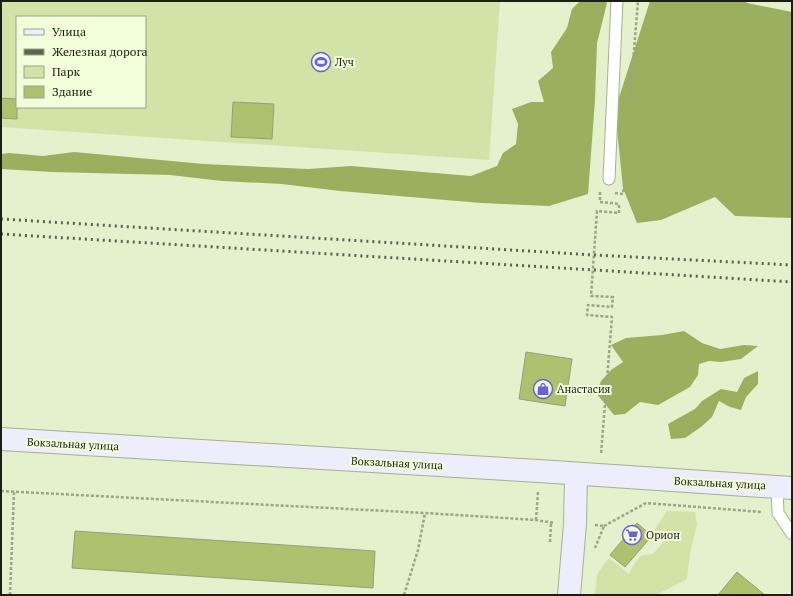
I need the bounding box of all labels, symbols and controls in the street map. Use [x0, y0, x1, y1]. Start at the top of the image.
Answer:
legend [16, 16, 146, 108]
text: Улица [52, 24, 86, 39]
text: Железная дорога [52, 44, 148, 59]
sports icon: Луч [310, 51, 332, 73]
place label: Луч [334, 55, 354, 69]
text: Парк [52, 64, 80, 79]
text: Здание [52, 84, 92, 99]
shop icon: Анастасия [532, 378, 554, 400]
place label: Анастасия [557, 382, 611, 396]
street label: Вокзальная улица [27, 435, 120, 453]
street label: Вокзальная улица [351, 454, 444, 472]
street label: Вокзальная улица [674, 474, 767, 492]
supermarket icon: Орион [621, 524, 643, 546]
place label: Орион [646, 528, 680, 542]

